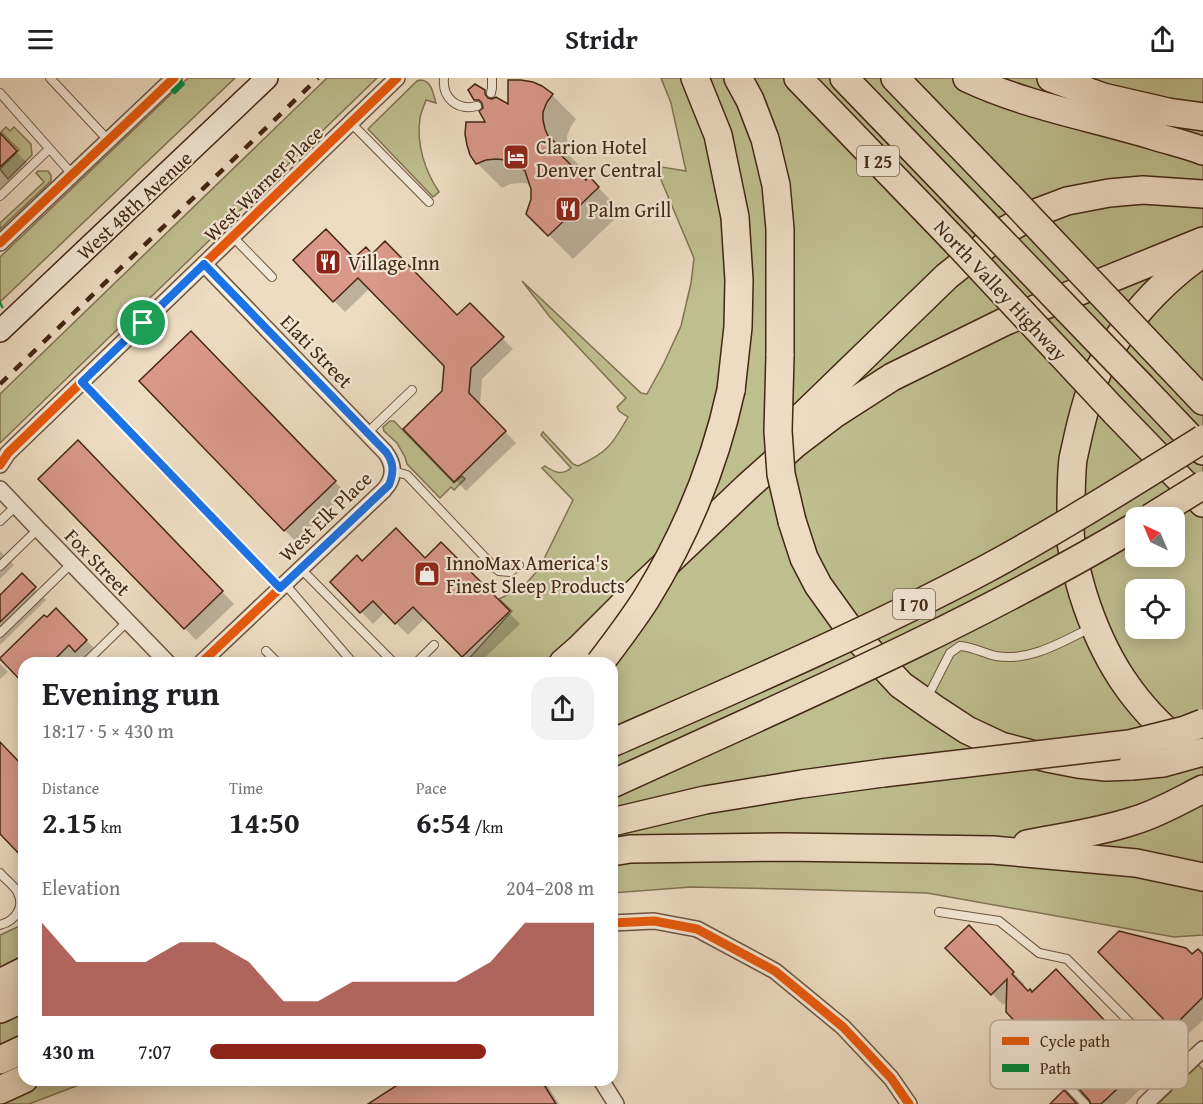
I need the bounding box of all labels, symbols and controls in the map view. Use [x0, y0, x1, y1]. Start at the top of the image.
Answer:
text: Stridr [565, 19, 638, 59]
icon: menu [24, 23, 57, 56]
icon: share [1146, 23, 1179, 56]
street label: West Warner Place [197, 118, 329, 248]
place label: Clarion Hotel Denver Central [536, 132, 662, 184]
hotel icon: Clarion Hotel Denver Central [501, 142, 531, 172]
street label: West 48th Avenue [70, 144, 198, 266]
road number: I 25 [857, 146, 899, 176]
restaurant icon: Palm Grill [553, 194, 583, 224]
place label: Palm Grill [588, 195, 672, 224]
street label: North Valley Highway [928, 213, 1074, 367]
restaurant icon: Village Inn [313, 247, 343, 277]
place label: Village Inn [348, 248, 440, 277]
pin [117, 297, 168, 348]
icon: arrive [126, 306, 159, 339]
street label: Elati Street [274, 308, 360, 394]
street label: West Elk Place [272, 464, 378, 568]
north arrow [1125, 507, 1185, 567]
map controls [1125, 507, 1185, 639]
street label: Fox Street [58, 522, 138, 602]
place label: InnoMax America's Finest Sleep Products [446, 548, 625, 600]
shop icon: InnoMax America's Finest Sleep Products [412, 559, 442, 589]
button: locate [1125, 579, 1185, 639]
road number: I 70 [893, 589, 935, 619]
text: Evening run [42, 669, 219, 717]
button: share [531, 677, 594, 740]
text: 18:17 · 5 × 430 m [42, 716, 174, 745]
text: Distance [42, 776, 99, 800]
text: Time [229, 776, 263, 800]
text: Pace [416, 776, 447, 800]
text: 2.15 [42, 800, 97, 844]
text: 14:50 [229, 800, 300, 844]
text: 6:54 [416, 800, 471, 844]
text: km [97, 815, 122, 839]
text: /km [471, 815, 503, 839]
text: Elevation [42, 873, 120, 902]
text: 204–208 m [506, 873, 594, 902]
legend [990, 1020, 1188, 1089]
text: Cycle path [1040, 1029, 1110, 1053]
text: 430 m [42, 1037, 95, 1066]
text: 7:07 [138, 1037, 172, 1066]
text: Path [1040, 1056, 1071, 1080]

